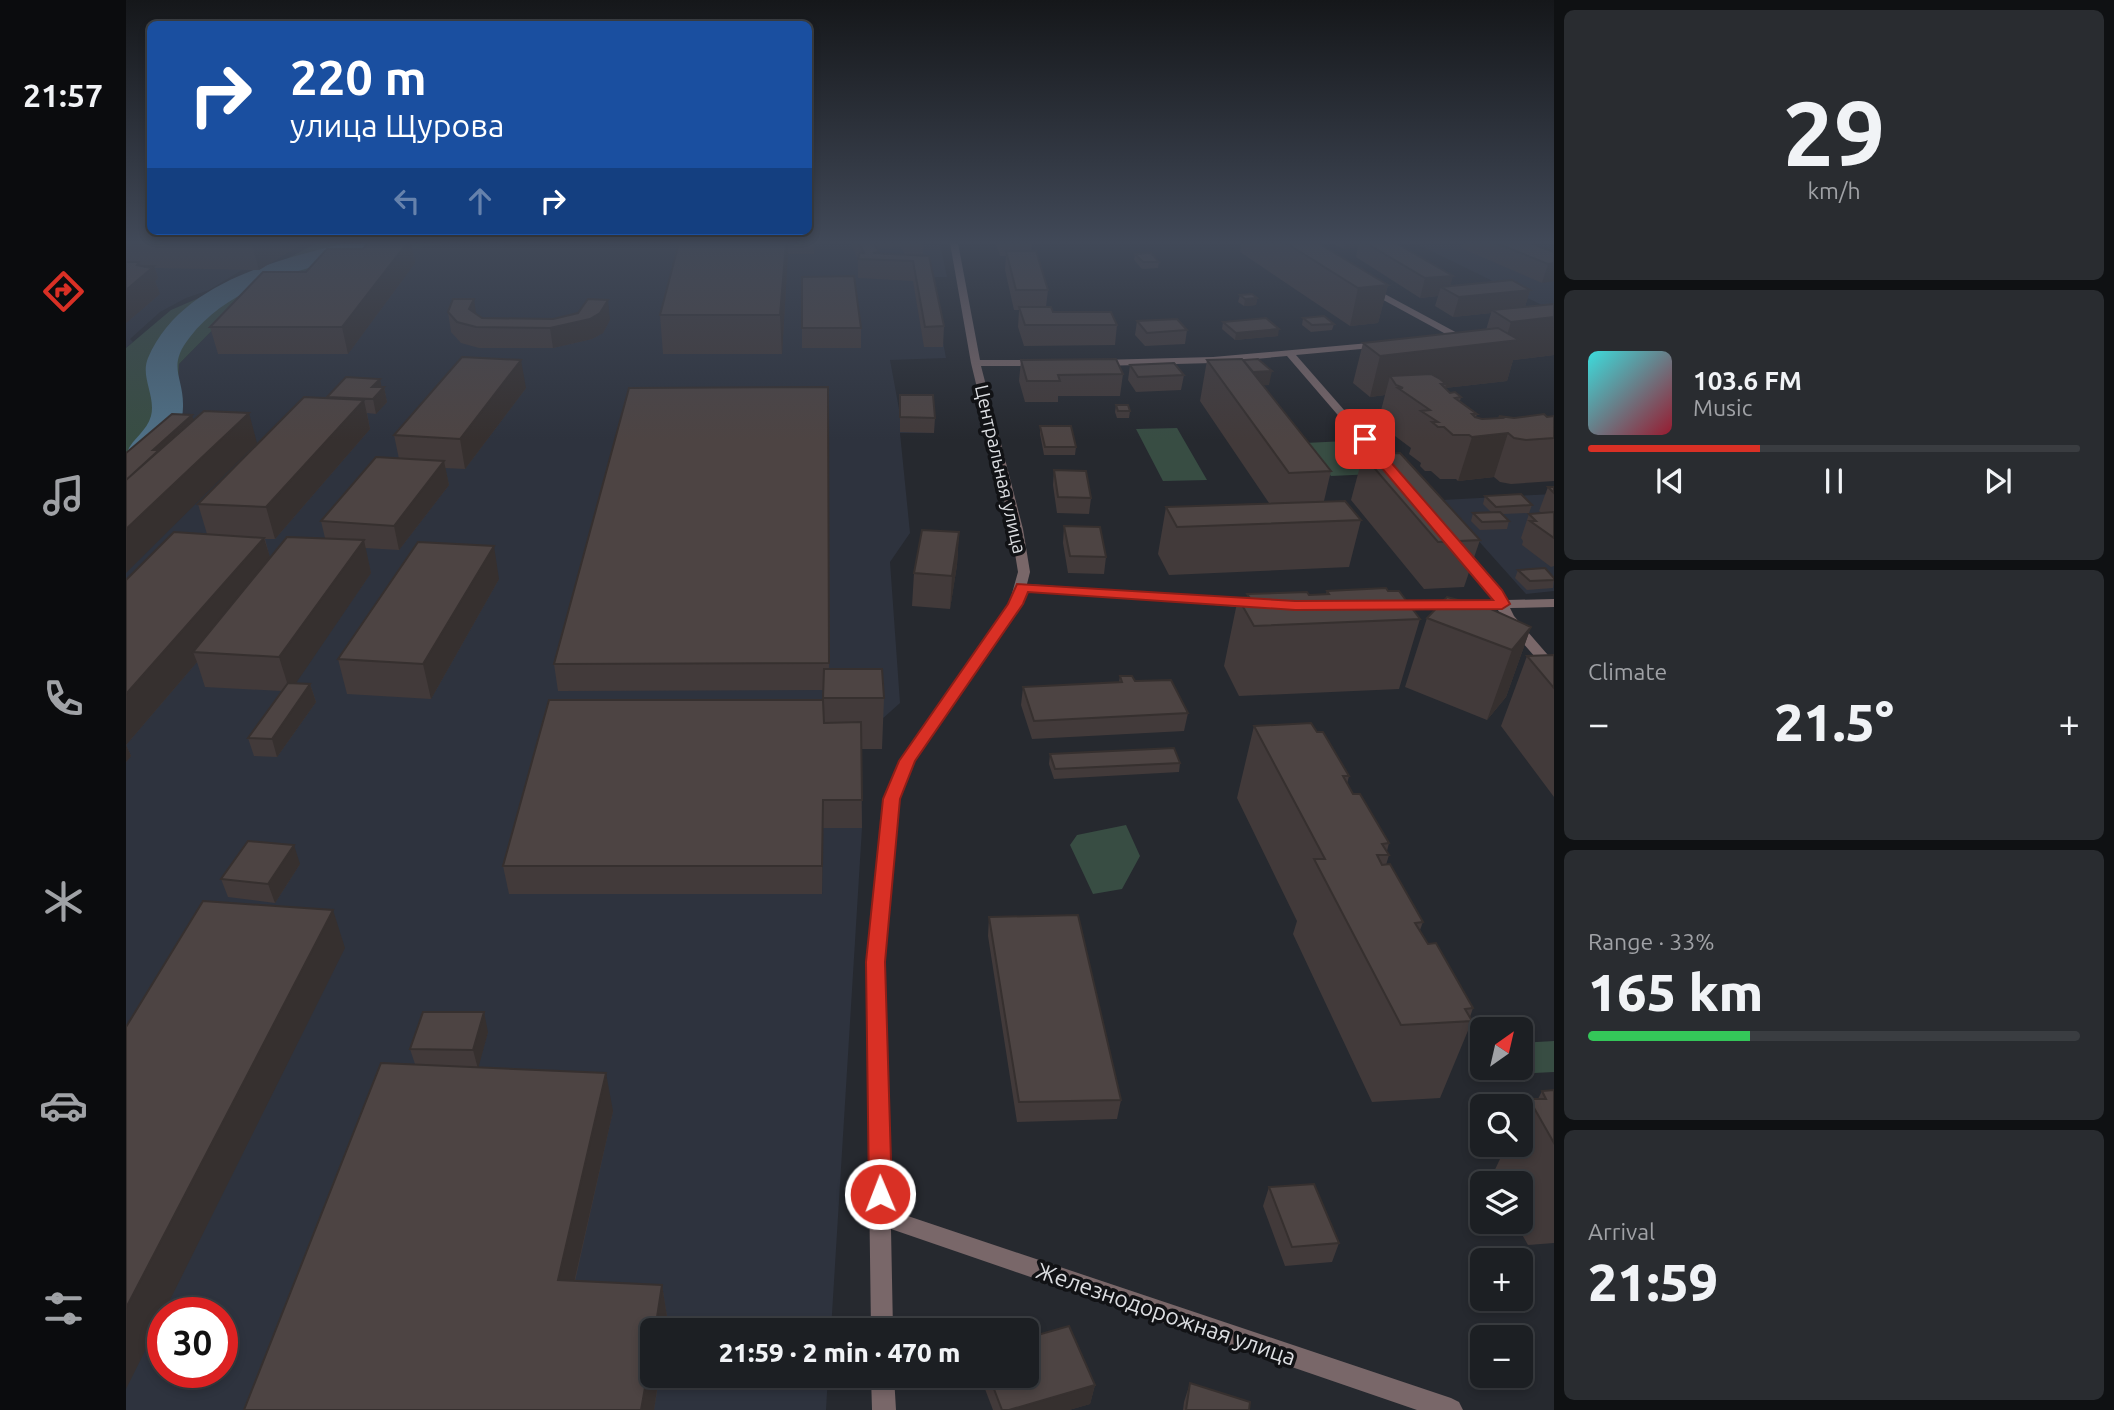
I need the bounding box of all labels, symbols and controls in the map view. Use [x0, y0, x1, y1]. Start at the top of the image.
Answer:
icon: right [175, 49, 266, 140]
text: 220 m [290, 49, 427, 104]
text: 21:57 [23, 77, 103, 113]
text: 29 [1783, 81, 1885, 183]
text: улица Щурова [290, 107, 504, 143]
text: km/h [1807, 178, 1861, 203]
icon: left [388, 182, 426, 220]
icon: ahead [461, 182, 499, 220]
icon: right [534, 182, 572, 220]
icon: directions [39, 267, 88, 316]
text: 103.6 FM [1693, 366, 1802, 395]
street label: Центральная улица [971, 382, 1031, 556]
text: Music [1693, 395, 1752, 420]
pin [1335, 409, 1395, 469]
icon: arrive [1346, 420, 1384, 458]
icon: previous [1651, 462, 1689, 500]
icon: pause [1815, 462, 1853, 500]
icon: next [1979, 462, 2017, 500]
icon: music [39, 471, 88, 520]
text: Climate [1588, 659, 1667, 684]
icon: phone [39, 674, 88, 723]
text: 21.5° [1774, 693, 1894, 751]
text: − [1588, 702, 1609, 744]
text: + [2059, 702, 2080, 744]
icon: climate [39, 877, 88, 926]
text: Range · 33% [1588, 929, 1715, 954]
text: 165 km [1588, 963, 1763, 1021]
north arrow [1470, 1017, 1533, 1080]
map controls [1470, 1017, 1533, 1388]
icon: car [39, 1081, 88, 1130]
button: search [1470, 1094, 1533, 1157]
position arrow [843, 1157, 917, 1231]
button: layers [1470, 1171, 1533, 1234]
text: Arrival [1588, 1219, 1655, 1244]
button: + [1470, 1248, 1533, 1311]
text: 21:59 [1588, 1253, 1718, 1311]
street label: Железнодорожная улица [1033, 1257, 1299, 1370]
icon: filters [39, 1284, 88, 1333]
speed limit sign: 30 [147, 1297, 238, 1388]
button: − [1470, 1325, 1533, 1388]
text: 21:59 · 2 min · 470 m [719, 1338, 960, 1367]

